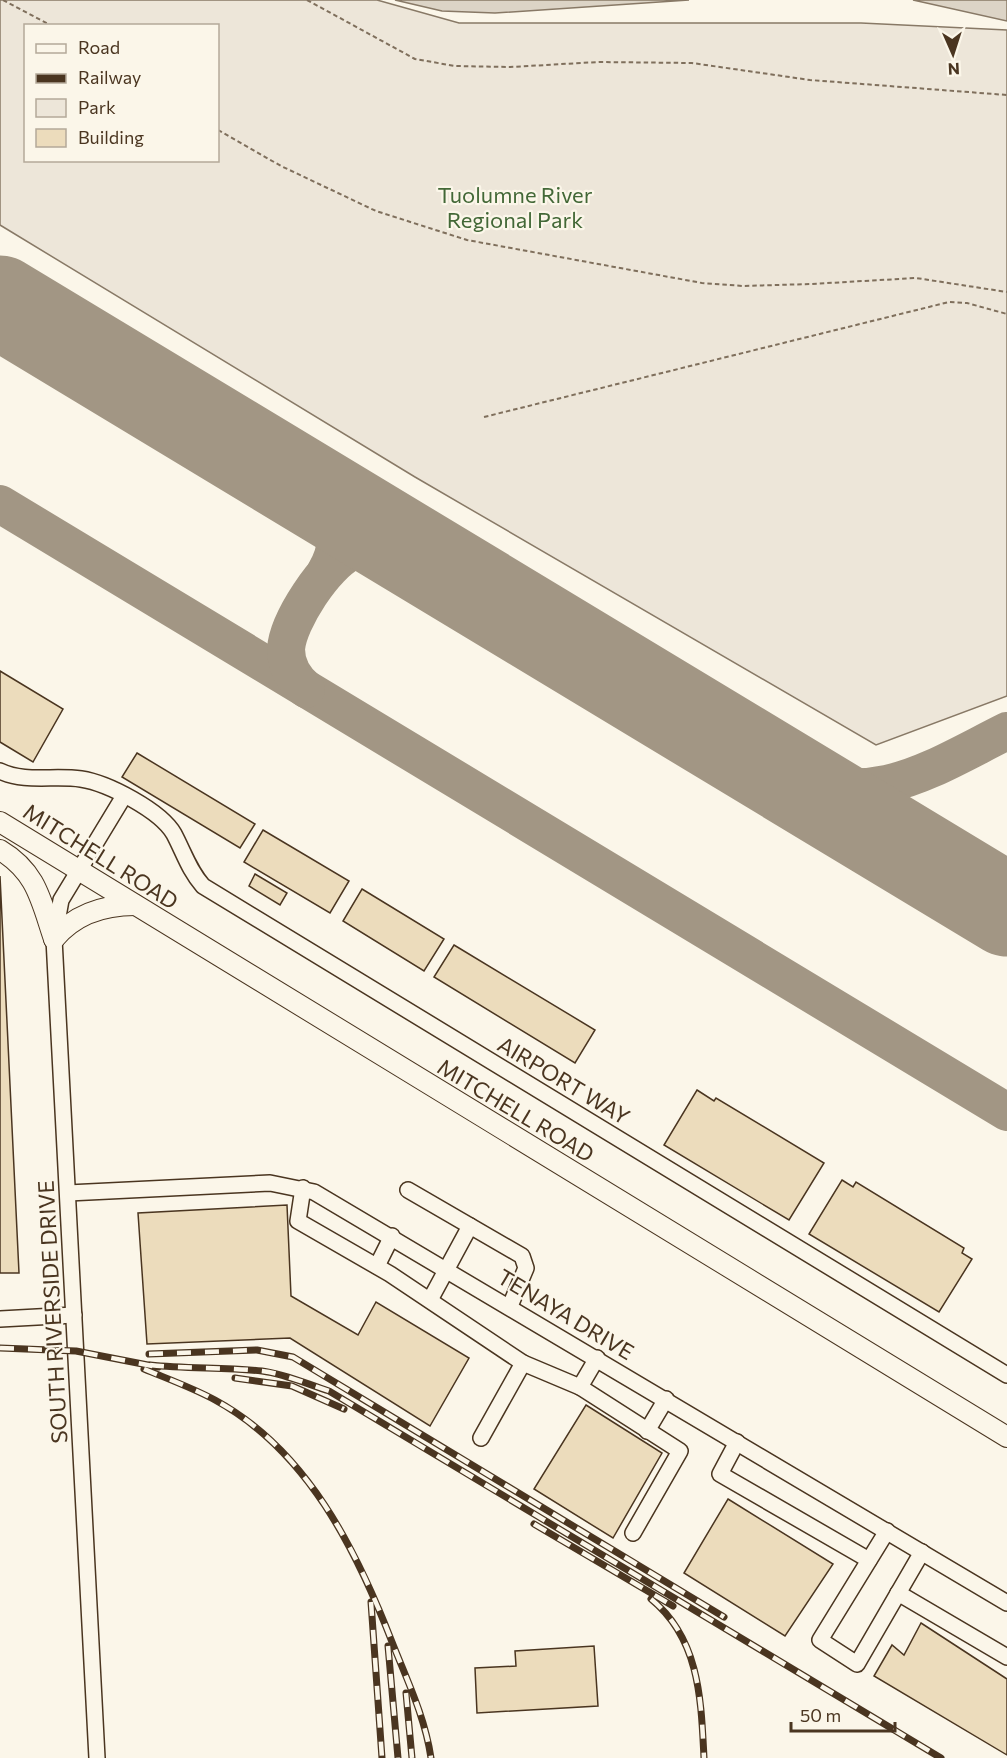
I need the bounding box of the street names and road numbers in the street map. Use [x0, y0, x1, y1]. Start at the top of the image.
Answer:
street label: MITCHELL ROAD [18, 797, 184, 915]
street label: AIRPORT WAY [493, 1030, 635, 1130]
street label: MITCHELL ROAD [433, 1053, 599, 1167]
street label: SOUTH RIVERSIDE DRIVE [32, 1180, 72, 1444]
street label: TENAYA DRIVE [493, 1263, 639, 1365]

